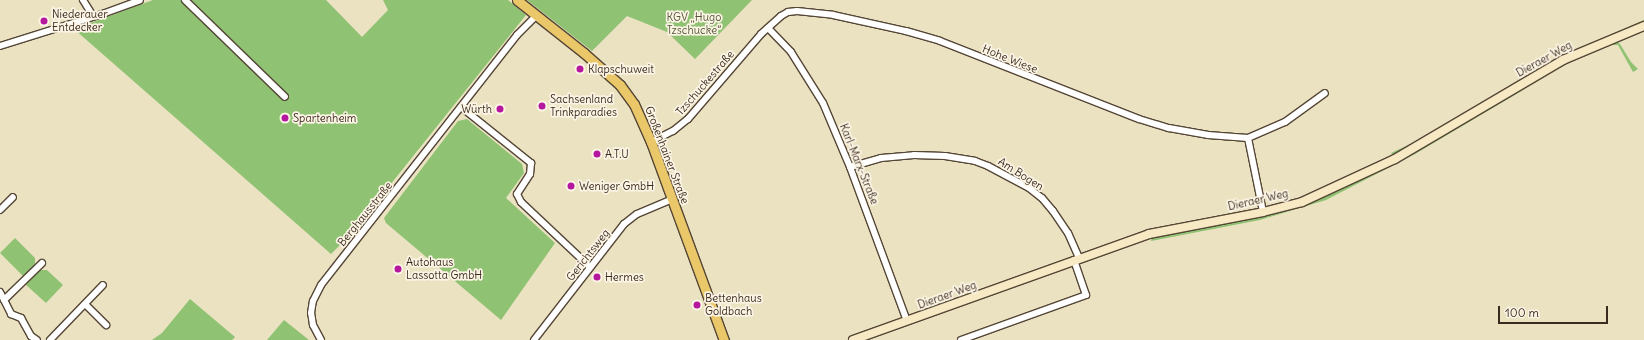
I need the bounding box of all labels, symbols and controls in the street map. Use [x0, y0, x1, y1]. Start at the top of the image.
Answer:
place label: Niederauer Entdecker [52, 8, 108, 34]
park label: KGV „Hugo Tzschucke“ [667, 11, 721, 37]
marker: Niederauer Entdecker [39, 16, 49, 26]
street label: Dieraer Weg [1514, 38, 1574, 80]
street label: Hohe Wiese [981, 42, 1039, 76]
street label: Tzschuckestraße [673, 48, 737, 118]
place label: Klapschuweit [588, 62, 654, 76]
marker: Klapschuweit [575, 64, 585, 74]
place label: Sachsenland Trinkparadies [550, 93, 617, 119]
marker: Sachsenland Trinkparadies [537, 101, 547, 111]
place label: Würth [461, 102, 492, 116]
marker: Würth [495, 104, 505, 114]
street label: Großenhainer Straße [642, 104, 692, 206]
place label: Spartenheim [293, 111, 356, 125]
marker: Spartenheim [280, 113, 290, 123]
street label: Karl-Marx-Straße [837, 122, 881, 206]
place label: A.T.U [605, 147, 629, 161]
marker: A.T.U [592, 149, 602, 159]
street label: Am Bogen [996, 155, 1046, 193]
street label: Berghausstraße [335, 179, 395, 249]
place label: Weniger GmbH [579, 179, 654, 193]
marker: Weniger GmbH [566, 181, 576, 191]
street label: Dieraer Weg [1227, 187, 1289, 213]
street label: Gerichtsweg [564, 226, 612, 284]
place label: Autohaus Lassotta GmbH [406, 256, 482, 282]
marker: Autohaus Lassotta GmbH [393, 264, 403, 274]
place label: Hermes [605, 270, 644, 284]
marker: Hermes [592, 272, 602, 282]
street label: Dieraer Weg [916, 278, 978, 312]
place label: Bettenhaus Goldbach [705, 292, 762, 318]
scale bar [1500, 298, 1610, 324]
marker: Bettenhaus Goldbach [692, 300, 702, 310]
text: 100 m [1505, 305, 1539, 320]

